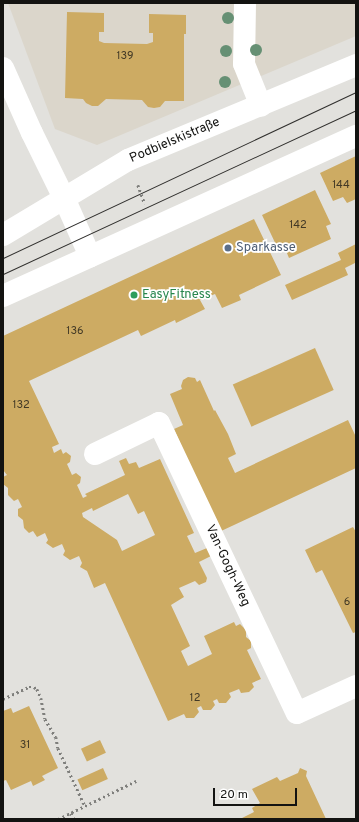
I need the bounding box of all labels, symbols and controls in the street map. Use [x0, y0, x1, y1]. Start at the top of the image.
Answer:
house number: 139 [116, 49, 134, 63]
street label: Podbielskistraße [128, 115, 222, 167]
house number: 144 [332, 178, 350, 192]
house number: 142 [289, 218, 307, 232]
place label: Sparkasse [236, 240, 296, 256]
marker: Sparkasse [223, 243, 233, 253]
place label: EasyFitness [142, 287, 211, 303]
marker: EasyFitness [129, 290, 139, 300]
house number: 136 [66, 324, 84, 338]
house number: 132 [12, 398, 30, 412]
street label: Van-Gogh-Weg [201, 523, 253, 609]
house number: 6 [344, 595, 350, 609]
house number: 12 [190, 691, 200, 705]
house number: 31 [20, 738, 30, 752]
scale bar [215, 780, 299, 806]
text: 20 m [220, 787, 248, 803]

